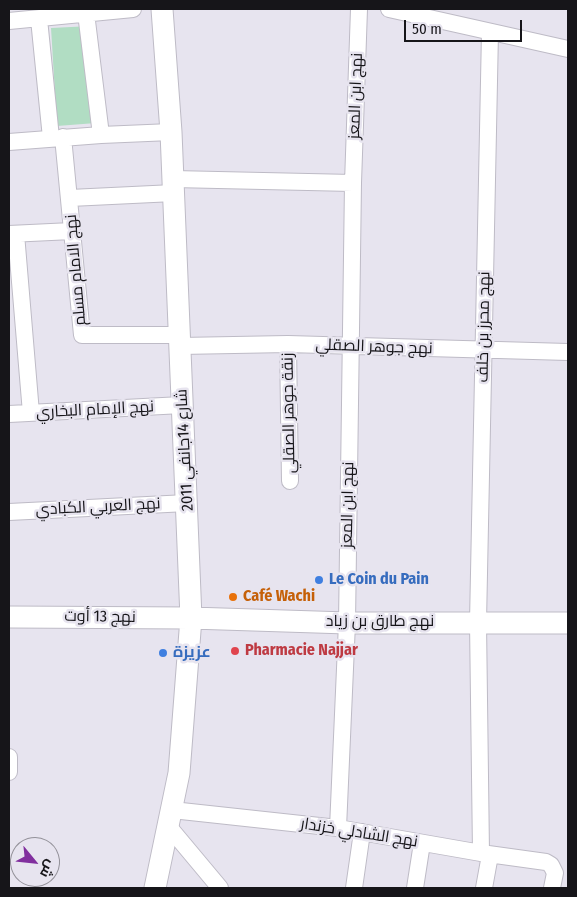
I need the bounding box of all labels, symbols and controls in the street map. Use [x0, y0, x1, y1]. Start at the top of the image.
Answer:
scale bar [407, 10, 524, 42]
text: 50 m [412, 20, 442, 38]
street label: نهج ابن المعز [345, 52, 367, 140]
street label: نهج الامام مسلم [62, 214, 90, 326]
street label: نهج محرز بن خلف [473, 271, 495, 383]
street label: نهج جوهر الصقلي [315, 335, 433, 359]
street label: زنقة جوهر الصقلي [278, 353, 300, 473]
street label: شارع 14جانفي 2011 [172, 389, 198, 511]
street label: نهج الإمام البخاري [35, 397, 155, 423]
street label: نهج ابن المعز [338, 462, 358, 548]
street label: نهج العربي الكبادي [35, 494, 161, 520]
place label: Le Coin du Pain [329, 570, 429, 590]
marker: Le Coin du Pain [313, 574, 325, 586]
place label: Café Wachi [243, 587, 315, 607]
marker: Café Wachi [227, 591, 239, 603]
street label: نهج 13 أوت [64, 607, 136, 627]
street label: نهج طارق بن زياد [326, 612, 434, 632]
place label: Pharmacie Najjar [245, 641, 358, 661]
place label: عزيزة [173, 643, 211, 663]
marker: Pharmacie Najjar [229, 645, 241, 657]
marker: عزيزة [157, 647, 169, 659]
street label: نهج الشادلي خزندار [299, 814, 419, 852]
north arrow [10, 837, 60, 887]
text: ش [36, 857, 60, 881]

